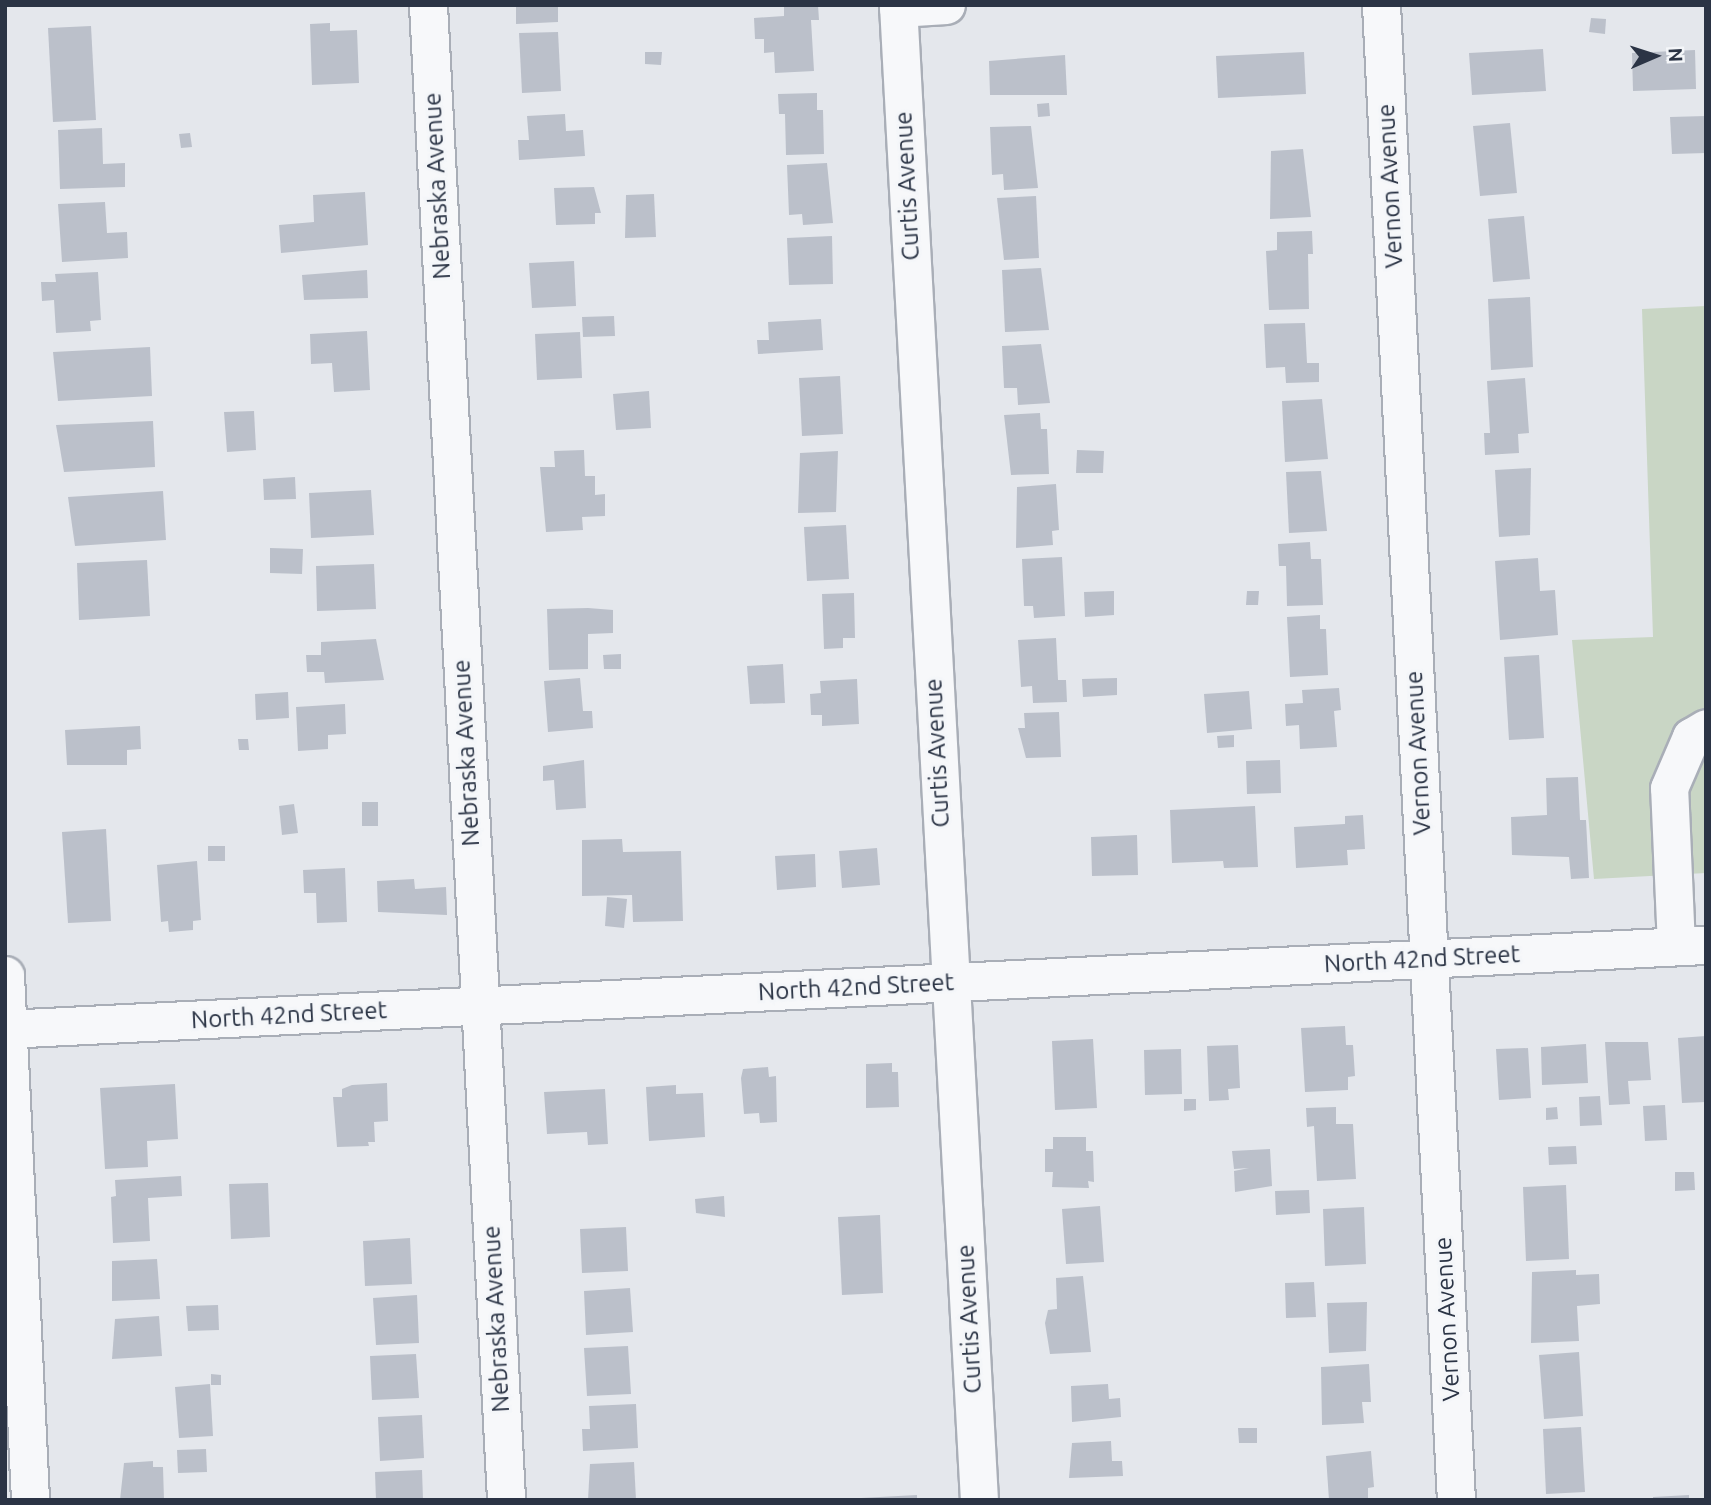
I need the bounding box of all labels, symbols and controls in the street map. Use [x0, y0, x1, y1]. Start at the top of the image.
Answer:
north arrow [1620, 21, 1690, 91]
text: N [1665, 47, 1687, 63]
street label: Nebraska Avenue [418, 92, 456, 280]
street label: Vernon Avenue [1371, 103, 1409, 269]
street label: Curtis Avenue [889, 111, 925, 261]
street label: Nebraska Avenue [447, 659, 485, 847]
street label: Vernon Avenue [1399, 670, 1437, 836]
street label: Curtis Avenue [919, 678, 955, 828]
street label: North 42nd Street [1323, 939, 1521, 979]
street label: North 42nd Street [757, 967, 955, 1007]
street label: North 42nd Street [190, 995, 388, 1035]
street label: Nebraska Avenue [477, 1225, 515, 1413]
street label: Vernon Avenue [1428, 1236, 1466, 1402]
street label: Curtis Avenue [951, 1244, 987, 1394]

